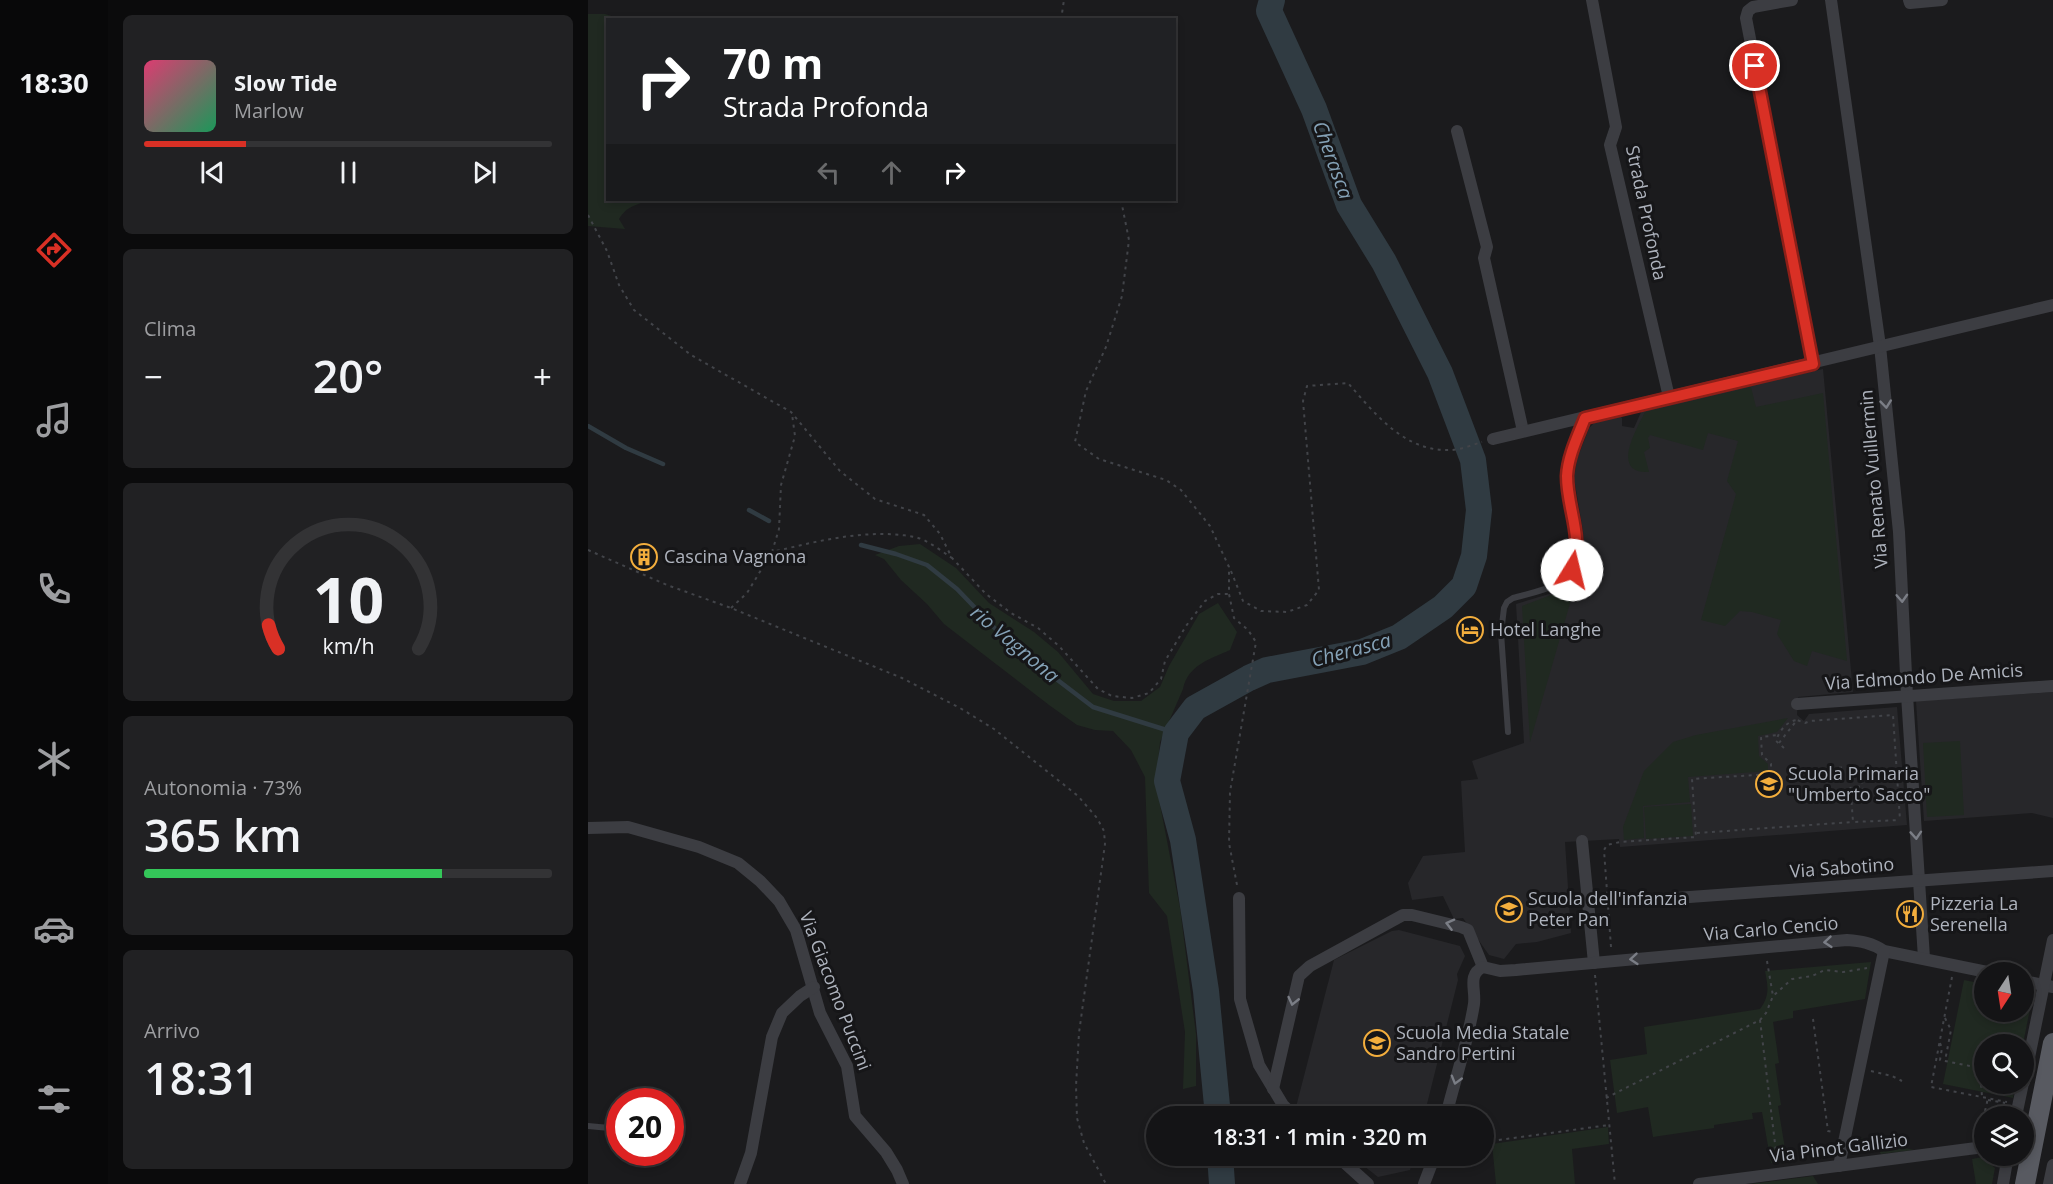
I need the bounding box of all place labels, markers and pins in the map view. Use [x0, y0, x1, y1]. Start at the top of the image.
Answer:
pin [1729, 40, 1780, 91]
building icon: Cascina Vagnona [629, 542, 659, 572]
place label: Cascina Vagnona [664, 544, 806, 568]
hotel icon: Hotel Langhe [1455, 615, 1485, 645]
place label: Hotel Langhe [1490, 617, 1601, 641]
place label: Scuola Primaria "Umberto Sacco" [1788, 761, 1930, 806]
school or university icon: Scuola Primaria "Umberto Sacco" [1754, 769, 1784, 799]
place label: Scuola dell'infanzia Peter Pan [1528, 886, 1687, 931]
place label: Pizzeria La Serenella [1930, 891, 2018, 936]
school or university icon: Scuola dell'infanzia Peter Pan [1494, 894, 1524, 924]
restaurant icon: Pizzeria La Serenella [1895, 899, 1925, 929]
place label: Scuola Media Statale Sandro Pertini [1396, 1020, 1569, 1065]
school or university icon: Scuola Media Statale Sandro Pertini [1362, 1028, 1392, 1058]

